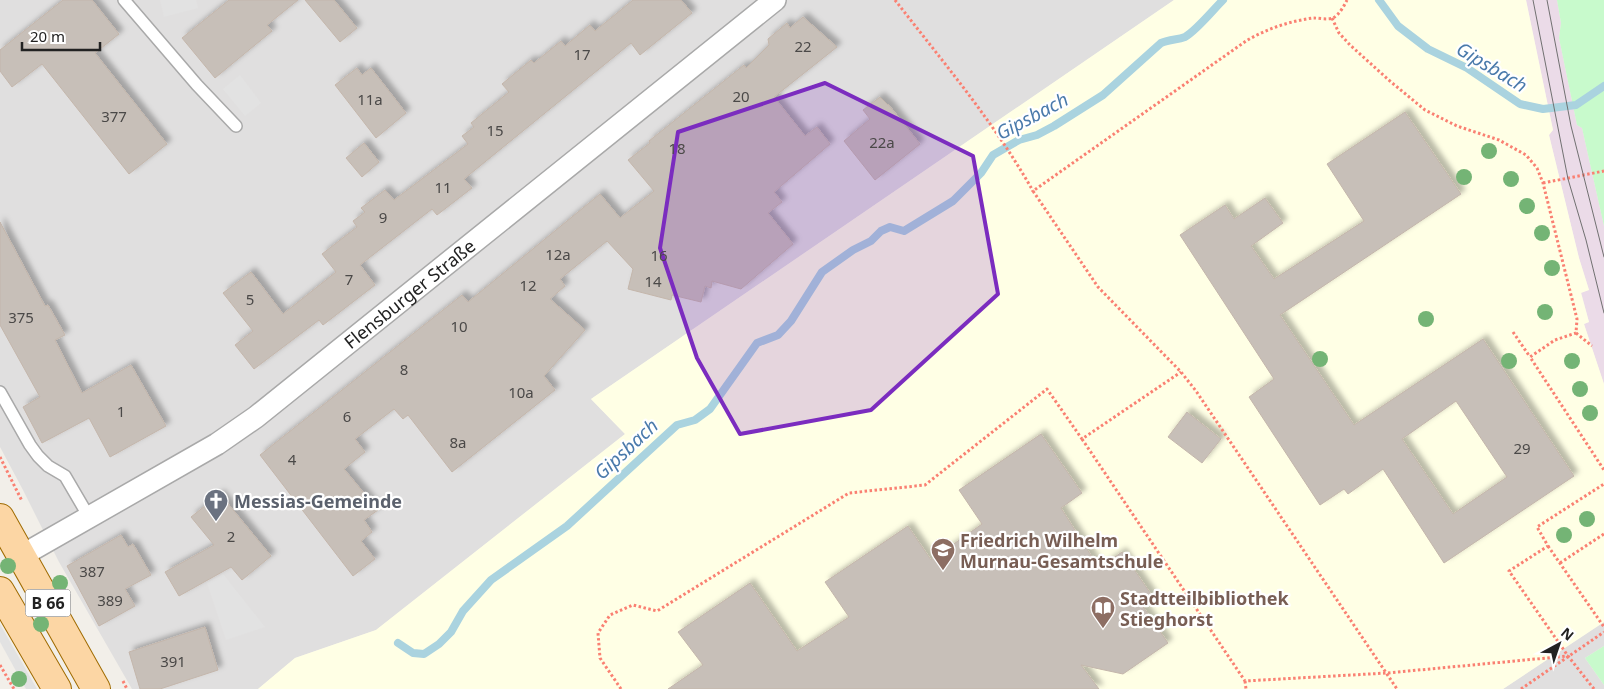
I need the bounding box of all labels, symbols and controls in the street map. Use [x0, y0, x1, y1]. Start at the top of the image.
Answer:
scale bar [22, 20, 100, 52]
text: 20 m [30, 26, 65, 46]
house number: 22 [794, 36, 812, 56]
water label: Gipsbach [1452, 36, 1532, 98]
house number: 17 [573, 44, 591, 64]
house number: 20 [732, 86, 750, 106]
water label: Gipsbach [991, 86, 1073, 146]
house number: 11a [357, 89, 383, 109]
house number: 377 [101, 106, 127, 126]
house number: 15 [486, 120, 504, 140]
house number: 22a [869, 132, 895, 152]
house number: 18 [668, 138, 686, 158]
house number: 11 [434, 177, 452, 197]
house number: 9 [379, 207, 387, 227]
street label: Flensburger Straße [339, 234, 480, 354]
house number: 12a [545, 244, 571, 264]
house number: 16 [650, 245, 668, 265]
house number: 7 [345, 269, 353, 289]
house number: 14 [644, 271, 662, 291]
house number: 12 [519, 275, 537, 295]
house number: 5 [246, 289, 254, 309]
house number: 375 [8, 307, 34, 327]
house number: 10 [450, 316, 468, 336]
house number: 8 [400, 359, 408, 379]
house number: 10a [508, 382, 534, 402]
house number: 1 [117, 401, 125, 421]
house number: 6 [343, 406, 351, 426]
water label: Gipsbach [588, 413, 664, 485]
house number: 8a [450, 432, 467, 452]
house number: 29 [1513, 438, 1531, 458]
house number: 4 [288, 449, 297, 469]
church icon: Messias-Gemeinde [203, 488, 229, 522]
place label: Messias-Gemeinde [234, 489, 402, 513]
house number: 2 [227, 526, 235, 546]
place label: Friedrich Wilhelm Murnau-Gesamtschule [960, 528, 1163, 573]
school or university icon: Friedrich Wilhelm Murnau-Gesamtschule [930, 537, 956, 571]
house number: 387 [79, 561, 105, 581]
place label: Stadtteilbibliothek Stieghorst [1120, 586, 1289, 631]
road number: B 66 [26, 590, 70, 616]
house number: 389 [97, 590, 123, 610]
library icon: Stadtteilbibliothek Stieghorst [1090, 595, 1116, 629]
north arrow [1534, 619, 1584, 669]
text: N [1557, 623, 1578, 645]
house number: 391 [160, 651, 186, 671]

